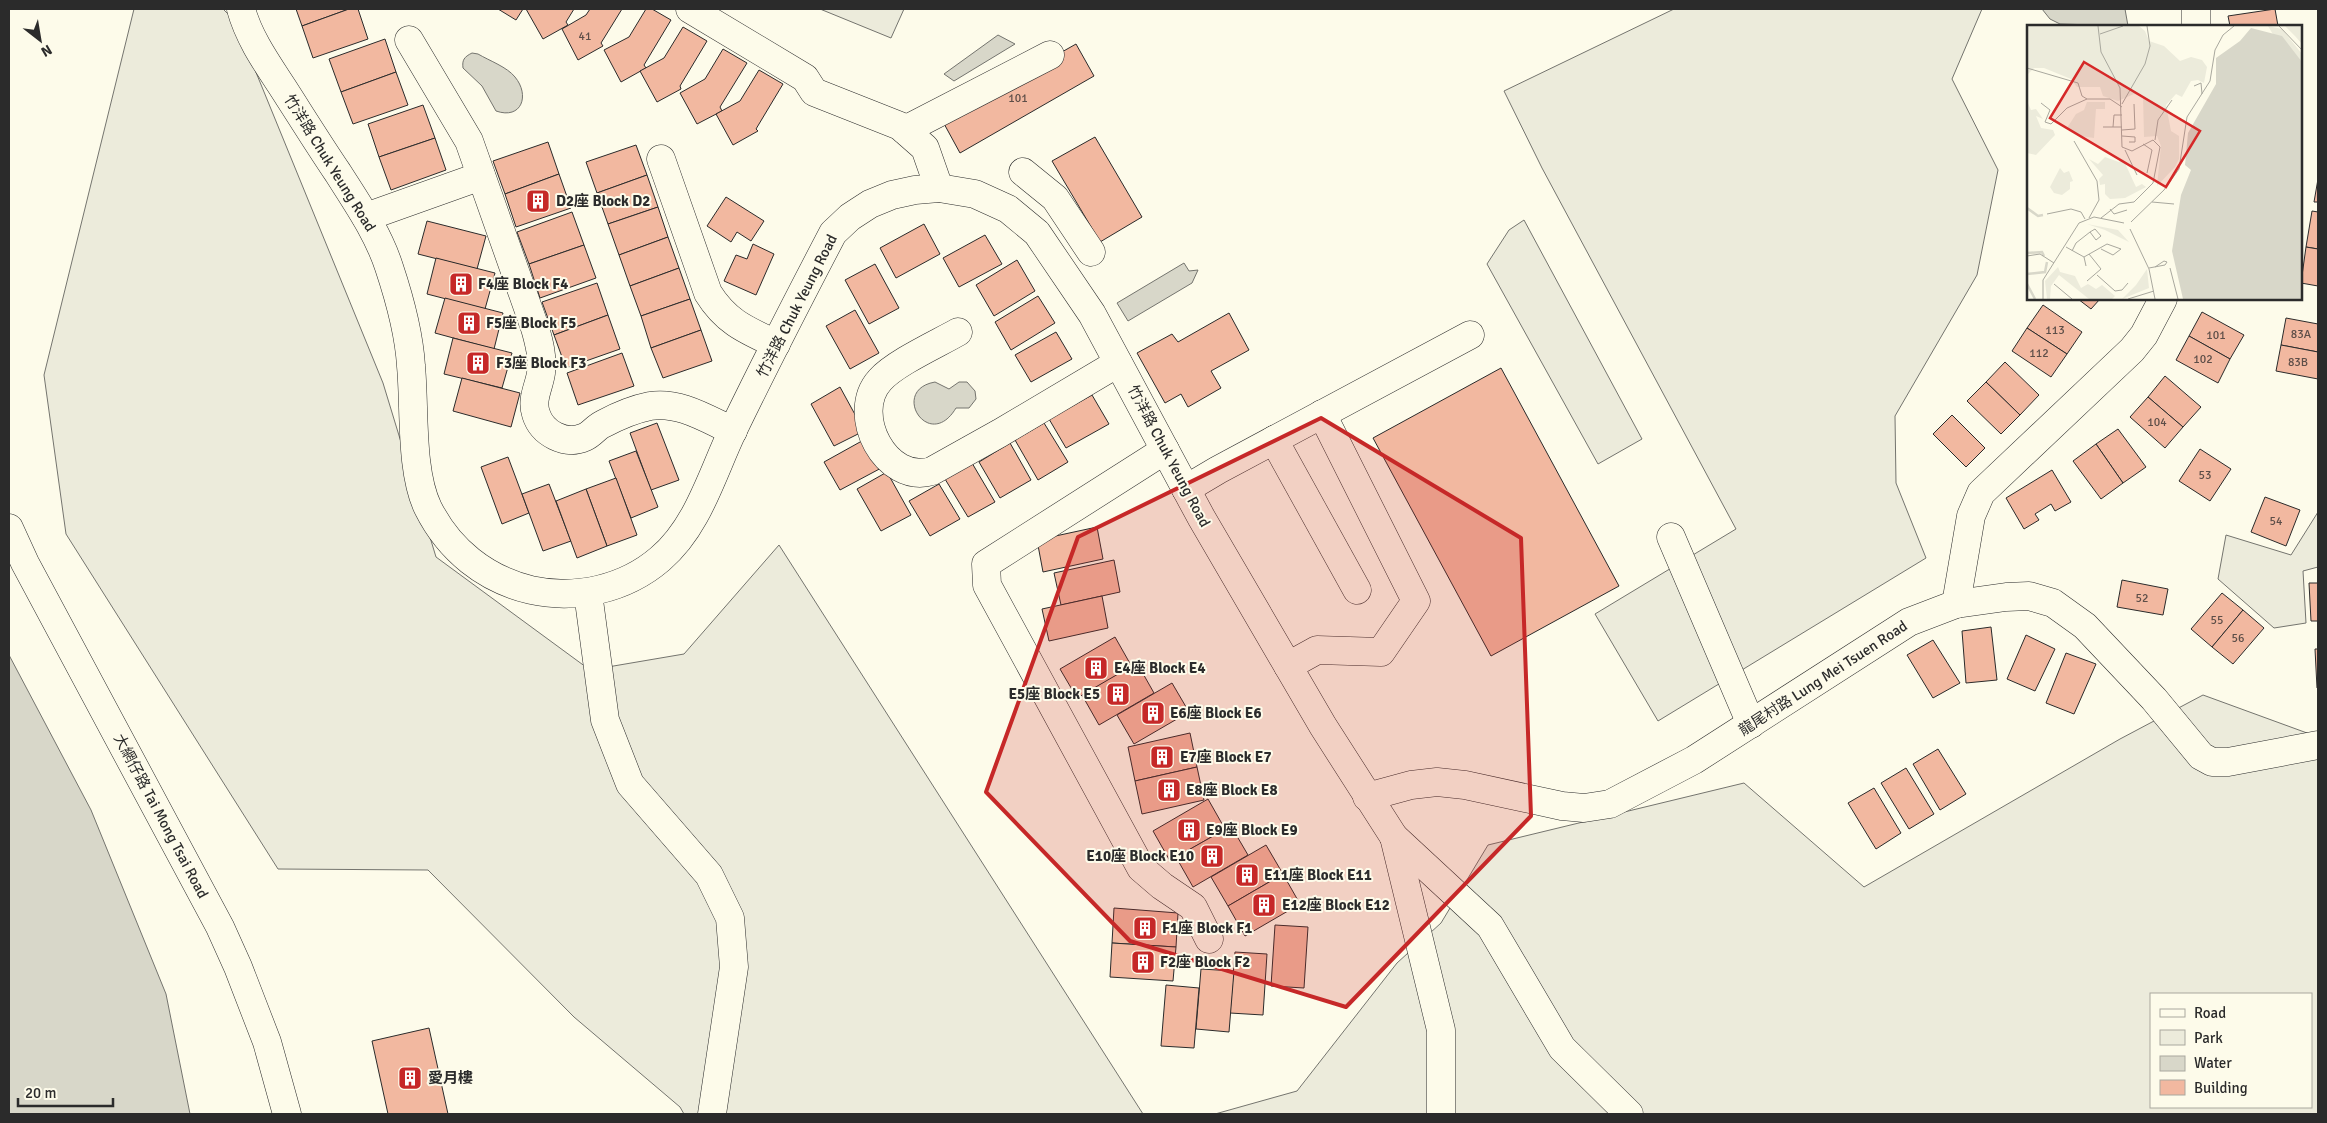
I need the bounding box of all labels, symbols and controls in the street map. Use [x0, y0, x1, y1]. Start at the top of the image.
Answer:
north arrow [15, 15, 65, 65]
inset map [2027, 25, 2302, 300]
house number: 41 [579, 29, 591, 44]
text: N [38, 41, 55, 61]
street label: 竹洋路 Chuk Yeung Road [280, 91, 380, 235]
house number: 101 [1008, 91, 1028, 106]
building icon: D2座 Block D2 [525, 188, 551, 214]
place label: D2座 Block D2 [556, 192, 650, 210]
street label: 竹洋路 Chuk Yeung Road [753, 231, 841, 381]
building icon: F4座 Block F4 [448, 271, 474, 297]
place label: F4座 Block F4 [478, 275, 568, 293]
building icon: F5座 Block F5 [456, 310, 482, 336]
place label: F5座 Block F5 [486, 314, 576, 332]
house number: 113 [2045, 323, 2065, 338]
house number: 83A [2291, 327, 2312, 342]
house number: 101 [2206, 328, 2226, 343]
house number: 112 [2029, 346, 2049, 361]
building icon: F3座 Block F3 [465, 350, 491, 376]
house number: 102 [2193, 352, 2213, 367]
place label: F3座 Block F3 [496, 354, 586, 372]
house number: 83B [2288, 355, 2308, 370]
street label: 竹洋路 Chuk Yeung Road [1124, 382, 1214, 530]
house number: 104 [2147, 415, 2167, 430]
house number: 53 [2199, 468, 2211, 483]
house number: 54 [2270, 514, 2283, 529]
house number: 52 [2136, 591, 2148, 606]
house number: 55 [2211, 613, 2223, 628]
street label: 龍尾村路 Lung Mei Tsuen Road [1735, 617, 1911, 739]
house number: 56 [2232, 631, 2244, 646]
building icon: E4座 Block E4 [1083, 655, 1109, 681]
place label: E4座 Block E4 [1114, 659, 1206, 677]
building icon: E5座 Block E5 [1105, 681, 1131, 707]
place label: E5座 Block E5 [1008, 685, 1100, 703]
building icon: E6座 Block E6 [1140, 700, 1166, 726]
place label: E6座 Block E6 [1170, 704, 1262, 722]
street label: 大網仔路 Tai Mong Tsai Road [110, 731, 212, 901]
building icon: E7座 Block E7 [1149, 744, 1175, 770]
place label: E7座 Block E7 [1180, 748, 1272, 766]
building icon: E8座 Block E8 [1156, 777, 1182, 803]
place label: E8座 Block E8 [1186, 781, 1278, 799]
building icon: E9座 Block E9 [1176, 817, 1202, 843]
place label: E9座 Block E9 [1206, 821, 1298, 839]
building icon: E10座 Block E10 [1199, 843, 1225, 869]
place label: E10座 Block E10 [1086, 847, 1194, 865]
building icon: E11座 Block E11 [1234, 862, 1260, 888]
place label: E11座 Block E11 [1264, 866, 1372, 884]
building icon: E12座 Block E12 [1251, 892, 1277, 918]
place label: E12座 Block E12 [1282, 896, 1390, 914]
building icon: F1座 Block F1 [1132, 915, 1158, 941]
place label: F1座 Block F1 [1162, 919, 1252, 937]
building icon: F2座 Block F2 [1130, 949, 1156, 975]
place label: F2座 Block F2 [1160, 953, 1250, 971]
legend [2150, 993, 2312, 1108]
text: Road [2194, 1004, 2226, 1022]
text: Park [2194, 1029, 2223, 1047]
text: Water [2194, 1054, 2232, 1072]
building icon: 愛月樓 [397, 1065, 423, 1091]
place label: 愛月樓 [428, 1069, 473, 1087]
scale bar [18, 1076, 112, 1108]
text: Building [2194, 1079, 2248, 1097]
text: 20 m [25, 1084, 56, 1102]

